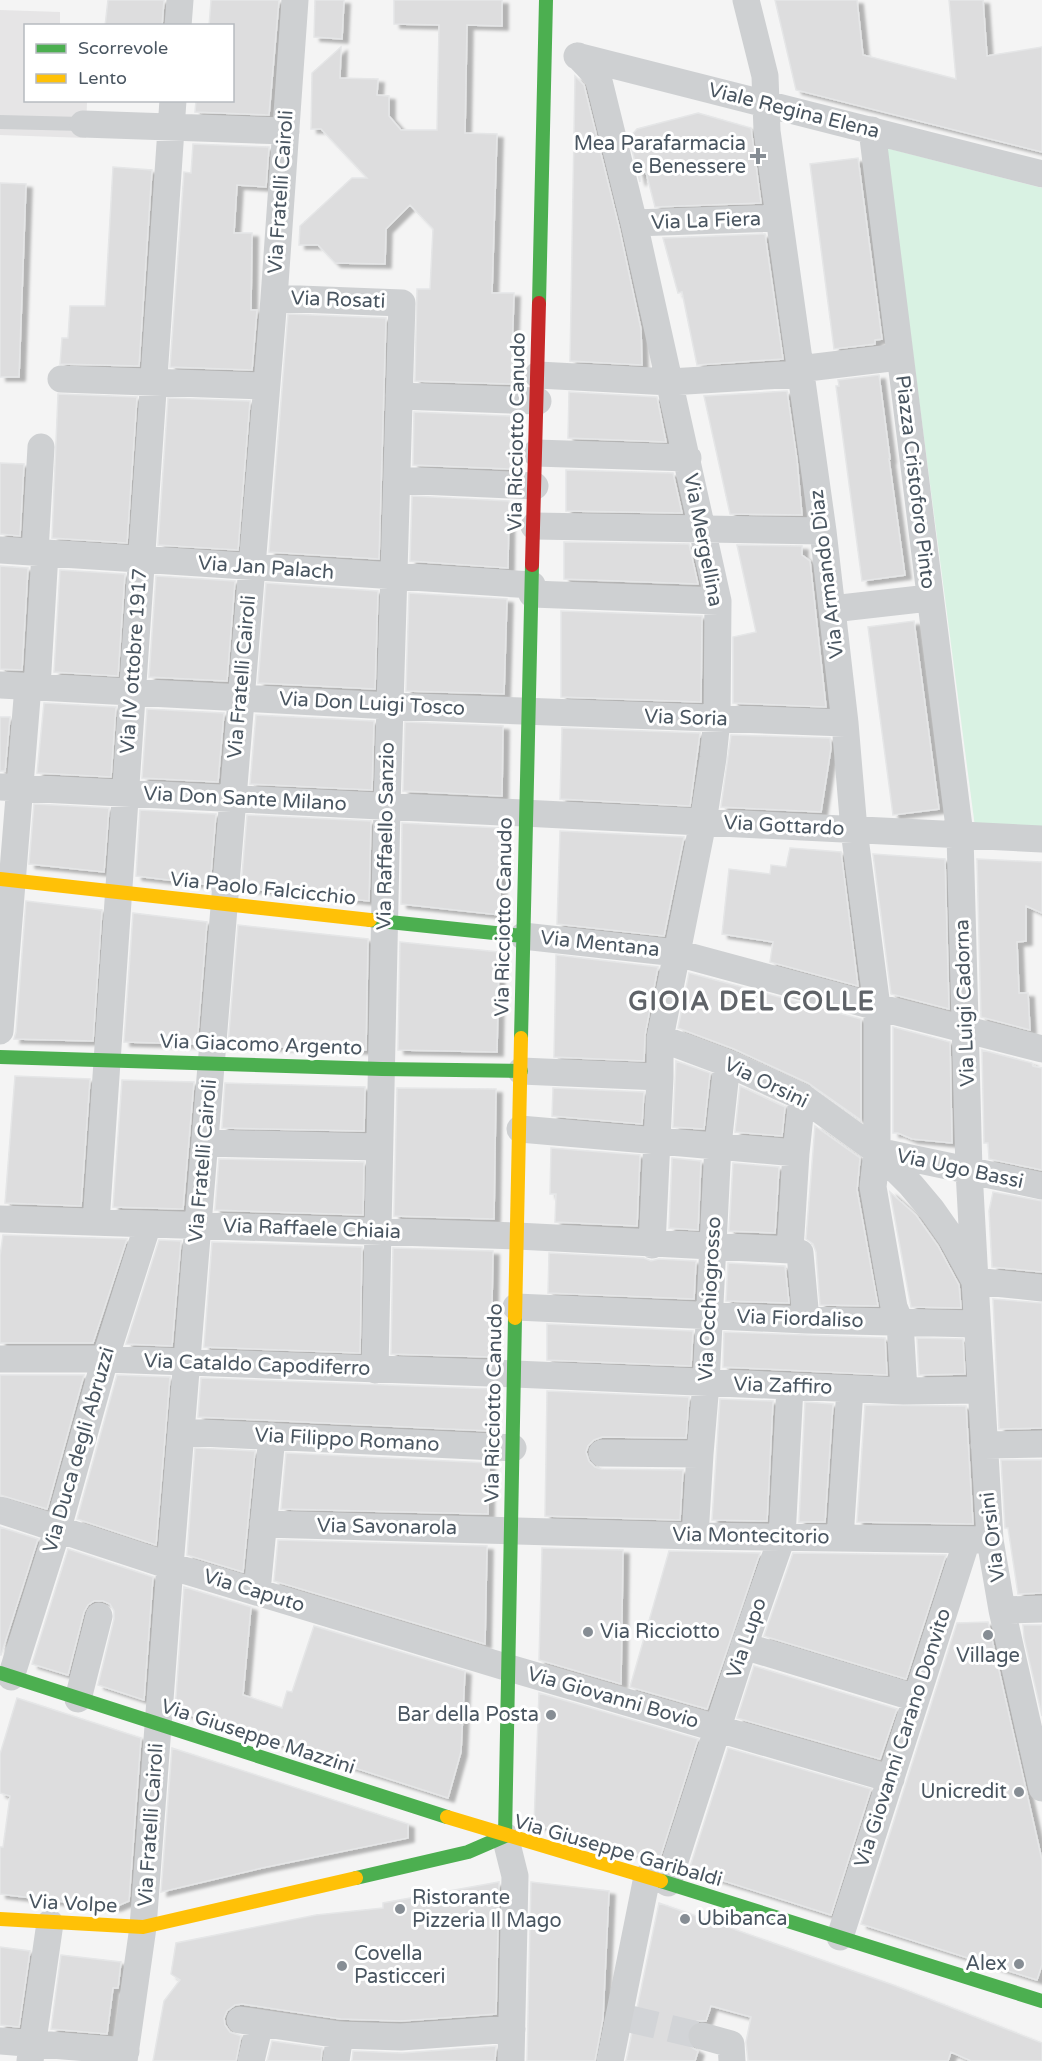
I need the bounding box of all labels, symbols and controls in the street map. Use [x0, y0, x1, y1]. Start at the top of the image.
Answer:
legend [24, 24, 234, 102]
text: Scorrevole [78, 37, 168, 59]
text: Lento [78, 67, 127, 89]
street label: Viale Regina Elena [706, 78, 882, 144]
street label: Via Fratelli Cairoli [263, 109, 299, 275]
place label: Mea Parafarmacia e Benessere [574, 132, 746, 179]
marker: Mea Parafarmacia e Benessere [751, 149, 765, 163]
street label: Via La Fiera [651, 207, 761, 235]
street label: Via Rosati [290, 286, 386, 314]
street label: Via Ricciotto Canudo [503, 332, 531, 532]
street label: Piazza Cristoforo Pinto [890, 374, 940, 590]
street label: Via Mergellina [678, 471, 728, 609]
street label: Via Armando Diaz [805, 488, 849, 660]
street label: Via Jan Palach [197, 551, 335, 585]
street label: Via IV ottobre 1917 [116, 567, 152, 755]
street label: Via Fratelli Cairoli [223, 594, 261, 760]
street label: Via Don Luigi Tosco [278, 687, 466, 721]
street label: Via Soria [644, 705, 728, 731]
street label: Via Raffaello Sanzio [372, 742, 400, 930]
street label: Via Don Sante Milano [143, 782, 347, 816]
street label: Via Gottardo [723, 811, 845, 841]
street label: Via Ricciotto Canudo [490, 817, 518, 1017]
street label: Via Paolo Falcicchio [169, 867, 357, 911]
street label: Via Luigi Cadorna [950, 919, 980, 1087]
street label: Via Mentana [539, 926, 661, 962]
district label: GIOIA DEL COLLE [628, 986, 876, 1017]
street label: Via Giacomo Argento [159, 1029, 363, 1061]
street label: Via Orsini [720, 1052, 812, 1114]
street label: Via Fratelli Cairoli [184, 1078, 222, 1244]
street label: Via Ugo Bassi [894, 1144, 1026, 1194]
street label: Via Raffaele Chiaia [223, 1214, 401, 1244]
street label: Via Occhiogrosso [694, 1216, 726, 1382]
street label: Via Ricciotto Canudo [480, 1303, 508, 1503]
street label: Via Fiordaliso [736, 1305, 864, 1333]
street label: Via Duca degli Abruzzi [38, 1344, 120, 1556]
street label: Via Cataldo Capodiferro [143, 1349, 371, 1381]
street label: Via Zaffiro [733, 1372, 833, 1400]
street label: Via Filippo Romano [254, 1423, 440, 1457]
street label: Via Orsini [976, 1491, 1010, 1583]
street label: Via Savonarola [317, 1514, 457, 1540]
street label: Via Montecitorio [672, 1523, 830, 1549]
street label: Via Caputo [200, 1564, 308, 1618]
street label: Via Lupo [722, 1595, 772, 1681]
street label: Via Giovanni Carano Donvito [850, 1605, 956, 1871]
place label: Via Ricciotto [600, 1620, 720, 1644]
marker: Via Ricciotto [581, 1625, 595, 1639]
marker: Village [981, 1628, 995, 1642]
place label: Village [956, 1644, 1020, 1668]
street label: Via Giovanni Bovio [525, 1662, 701, 1734]
street label: Via Giuseppe Mazzini [158, 1694, 358, 1780]
place label: Bar della Posta [397, 1703, 539, 1727]
marker: Bar della Posta [544, 1708, 558, 1722]
street label: Via Fratelli Cairoli [133, 1742, 169, 1908]
place label: Unicredit [920, 1780, 1007, 1804]
marker: Unicredit [1012, 1785, 1026, 1799]
street label: Via Giuseppe Garibaldi [511, 1810, 725, 1892]
place label: Ristorante Pizzeria Il Mago [412, 1886, 562, 1933]
street label: Via Volpe [28, 1890, 118, 1918]
marker: Ristorante Pizzeria Il Mago [393, 1902, 407, 1916]
place label: Ubibanca [697, 1907, 787, 1931]
marker: Ubibanca [678, 1912, 692, 1926]
place label: Covella Pasticceri [354, 1942, 445, 1989]
place label: Alex [965, 1952, 1007, 1976]
marker: Alex [1012, 1957, 1026, 1971]
marker: Covella Pasticceri [335, 1959, 349, 1973]

